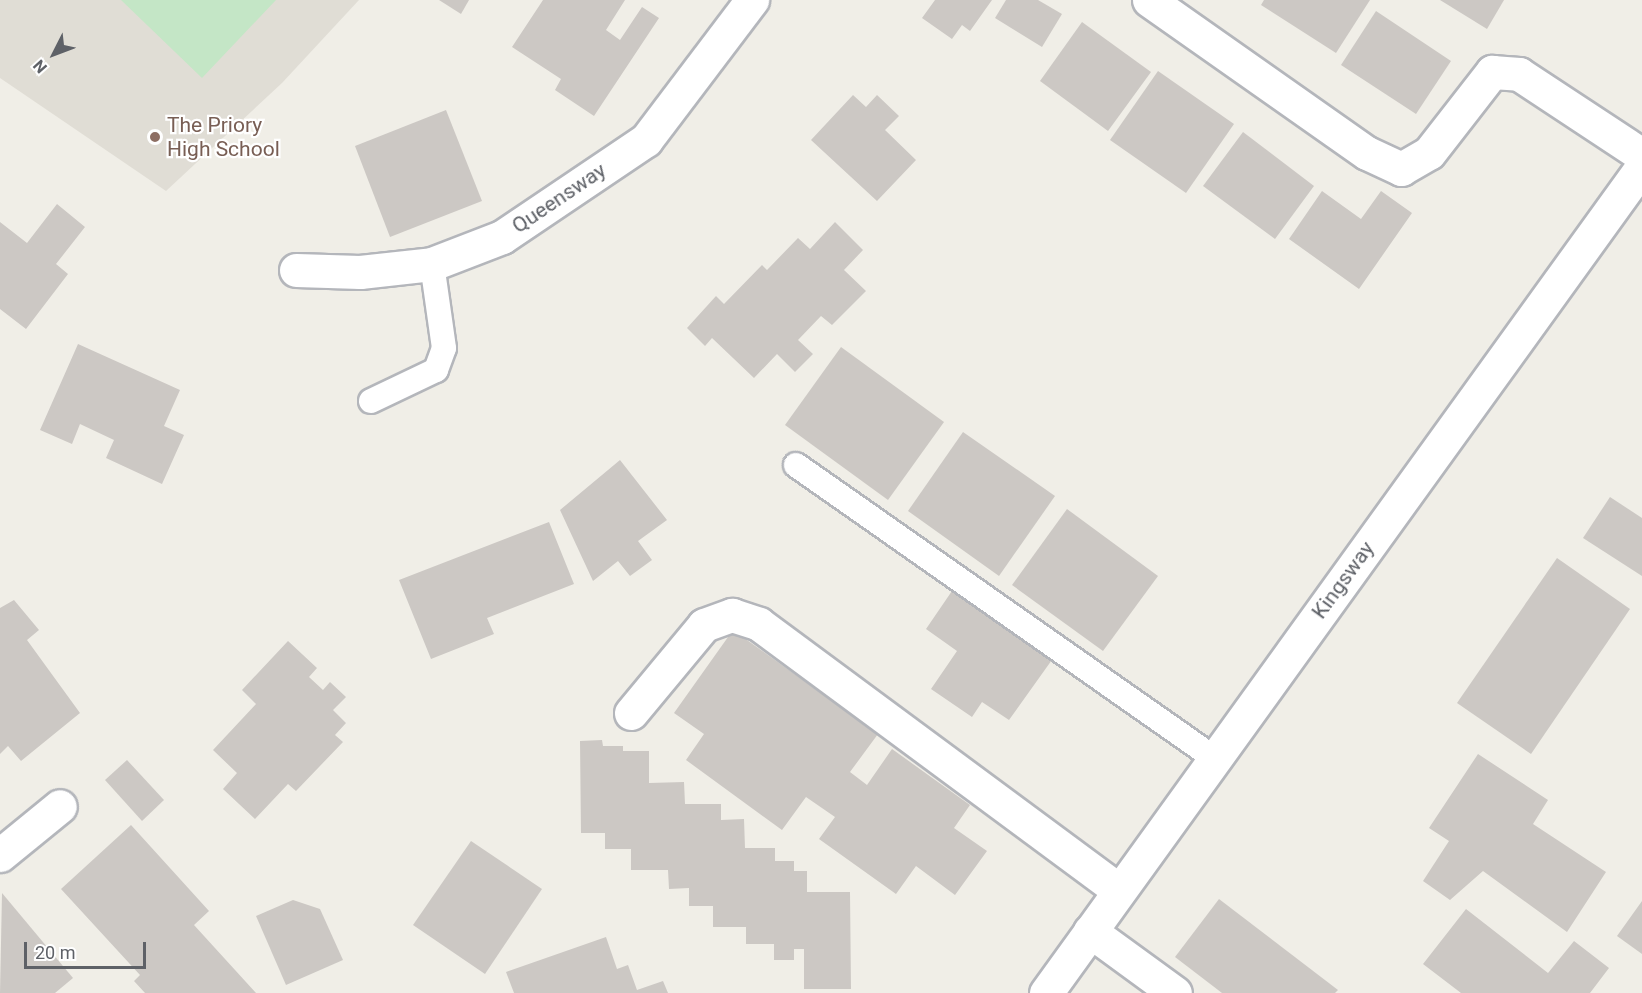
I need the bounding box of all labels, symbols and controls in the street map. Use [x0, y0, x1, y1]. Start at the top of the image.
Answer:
north arrow [24, 24, 84, 84]
text: N [29, 56, 51, 77]
place label: The Priory High School [167, 112, 280, 162]
marker: The Priory High School [148, 130, 162, 144]
street label: Queensway [507, 157, 611, 239]
street label: Kingsway [1307, 536, 1379, 624]
scale bar [27, 930, 148, 968]
text: 20 m [35, 942, 75, 963]

